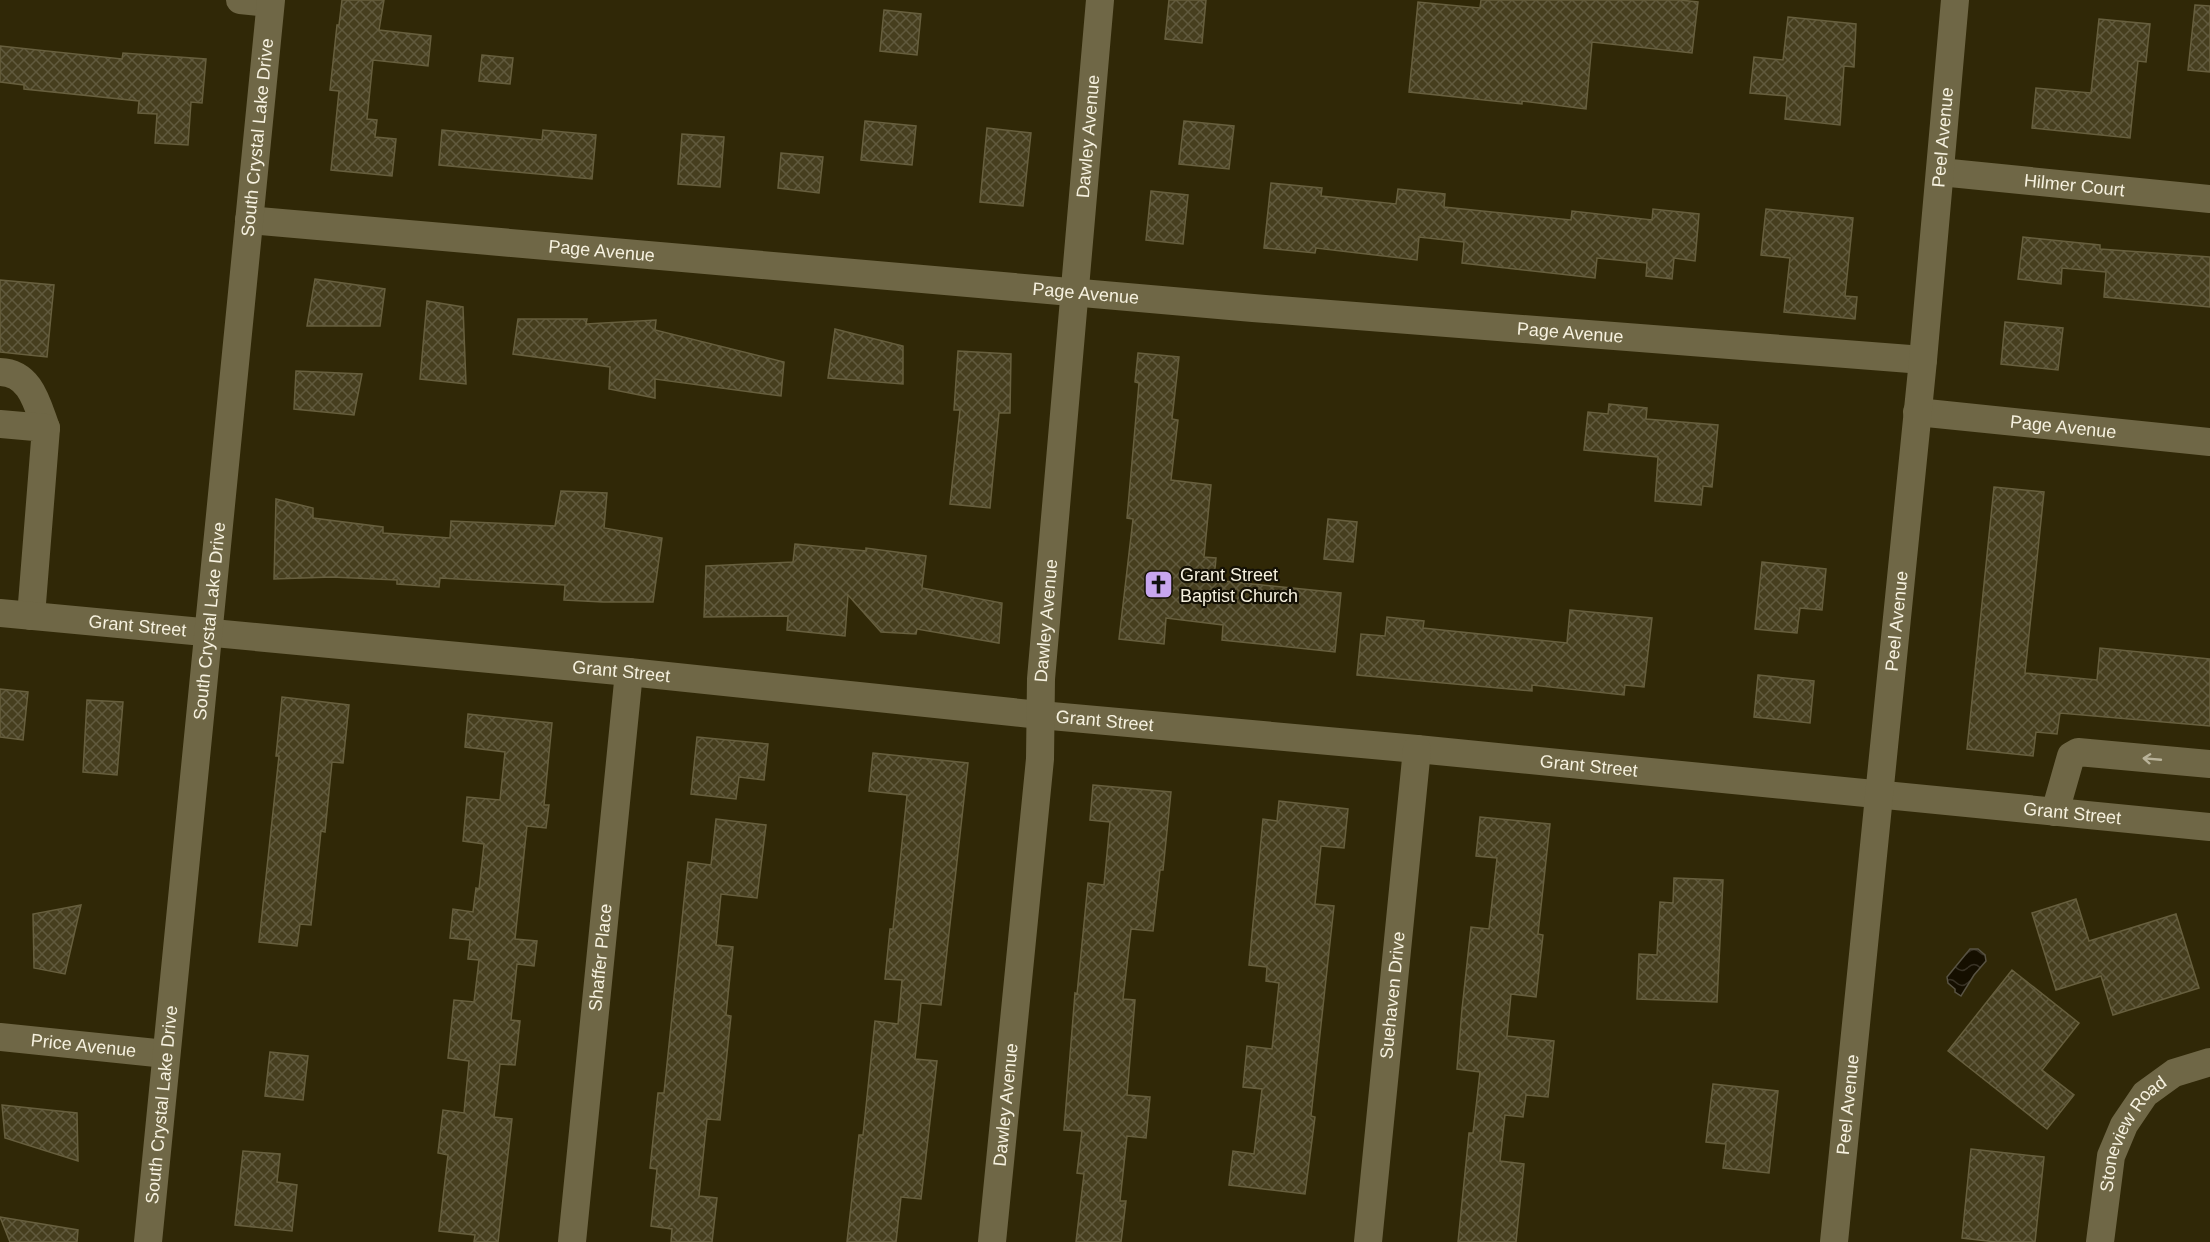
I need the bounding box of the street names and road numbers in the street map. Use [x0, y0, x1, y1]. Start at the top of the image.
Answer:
street label: South Crystal Lake Drive [238, 37, 277, 238]
street label: Dawley Avenue [1073, 74, 1103, 199]
street label: Peel Avenue [1928, 86, 1957, 188]
street label: Hilmer Court [2023, 170, 2126, 200]
street label: Page Avenue [548, 236, 656, 266]
street label: Page Avenue [1032, 279, 1140, 308]
street label: Page Avenue [1516, 319, 1624, 347]
street label: Page Avenue [2009, 412, 2117, 442]
street label: South Crystal Lake Drive [190, 521, 229, 721]
street label: Dawley Avenue [1031, 558, 1061, 683]
street label: Peel Avenue [1882, 570, 1912, 672]
street label: Grant Street [88, 611, 187, 640]
street label: Grant Street [571, 657, 671, 686]
street label: Grant Street [1055, 706, 1155, 735]
street label: Grant Street [1539, 751, 1638, 781]
street label: Grant Street [2022, 799, 2122, 828]
street label: Shaffer Place [585, 903, 616, 1012]
street label: Suehaven Drive [1376, 930, 1409, 1060]
street label: South Crystal Lake Drive [142, 1005, 181, 1205]
street label: Price Avenue [30, 1030, 137, 1061]
street label: Dawley Avenue [990, 1042, 1022, 1167]
street label: Peel Avenue [1833, 1054, 1863, 1156]
street label: Stoneview Road [2096, 1072, 2170, 1193]

